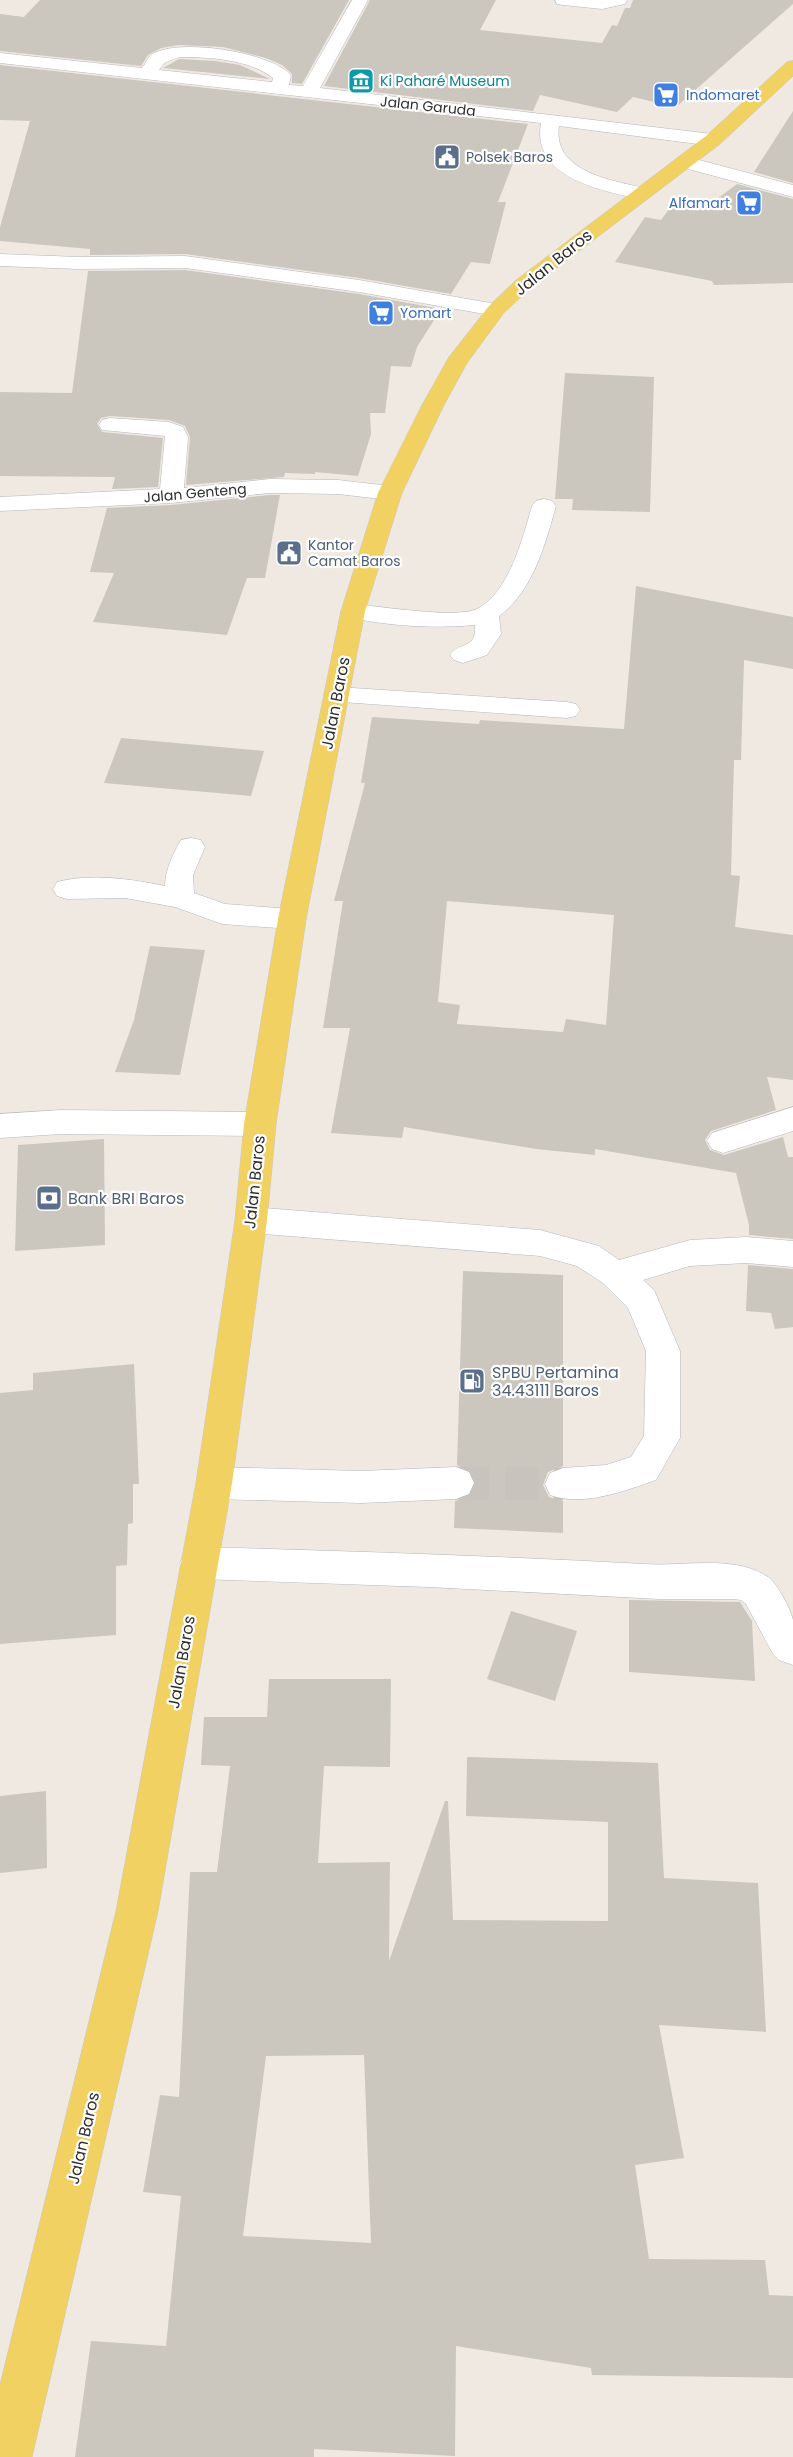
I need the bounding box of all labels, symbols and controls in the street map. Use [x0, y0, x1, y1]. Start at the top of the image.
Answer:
museum icon: Ki Paharé Museum [346, 66, 376, 96]
place label: Ki Paharé Museum [380, 71, 510, 91]
supermarket icon: Indomaret [651, 80, 681, 110]
place label: Indomaret [686, 85, 760, 105]
street label: Jalan Garuda [379, 91, 477, 121]
public building icon: Polsek Baros [432, 142, 462, 172]
place label: Polsek Baros [466, 147, 553, 167]
supermarket icon: Alfamart [734, 188, 764, 218]
place label: Alfamart [669, 193, 730, 213]
street label: Jalan Baros [510, 224, 597, 301]
supermarket icon: Yomart [366, 298, 396, 328]
place label: Yomart [400, 303, 451, 323]
street label: Jalan Genteng [143, 479, 247, 507]
place label: Kantor Camat Baros [308, 535, 401, 571]
public building icon: Kantor Camat Baros [274, 538, 304, 568]
street label: Jalan Baros [315, 655, 356, 751]
street label: Jalan Baros [238, 1134, 271, 1230]
bank icon: Bank BRI Baros [34, 1183, 64, 1213]
place label: Bank BRI Baros [68, 1187, 184, 1210]
place label: SPBU Pertamina 34.43111 Baros [492, 1361, 619, 1402]
fuel station icon: SPBU Pertamina 34.43111 Baros [457, 1366, 487, 1396]
street label: Jalan Baros [162, 1614, 201, 1710]
street label: Jalan Baros [62, 2090, 105, 2186]

